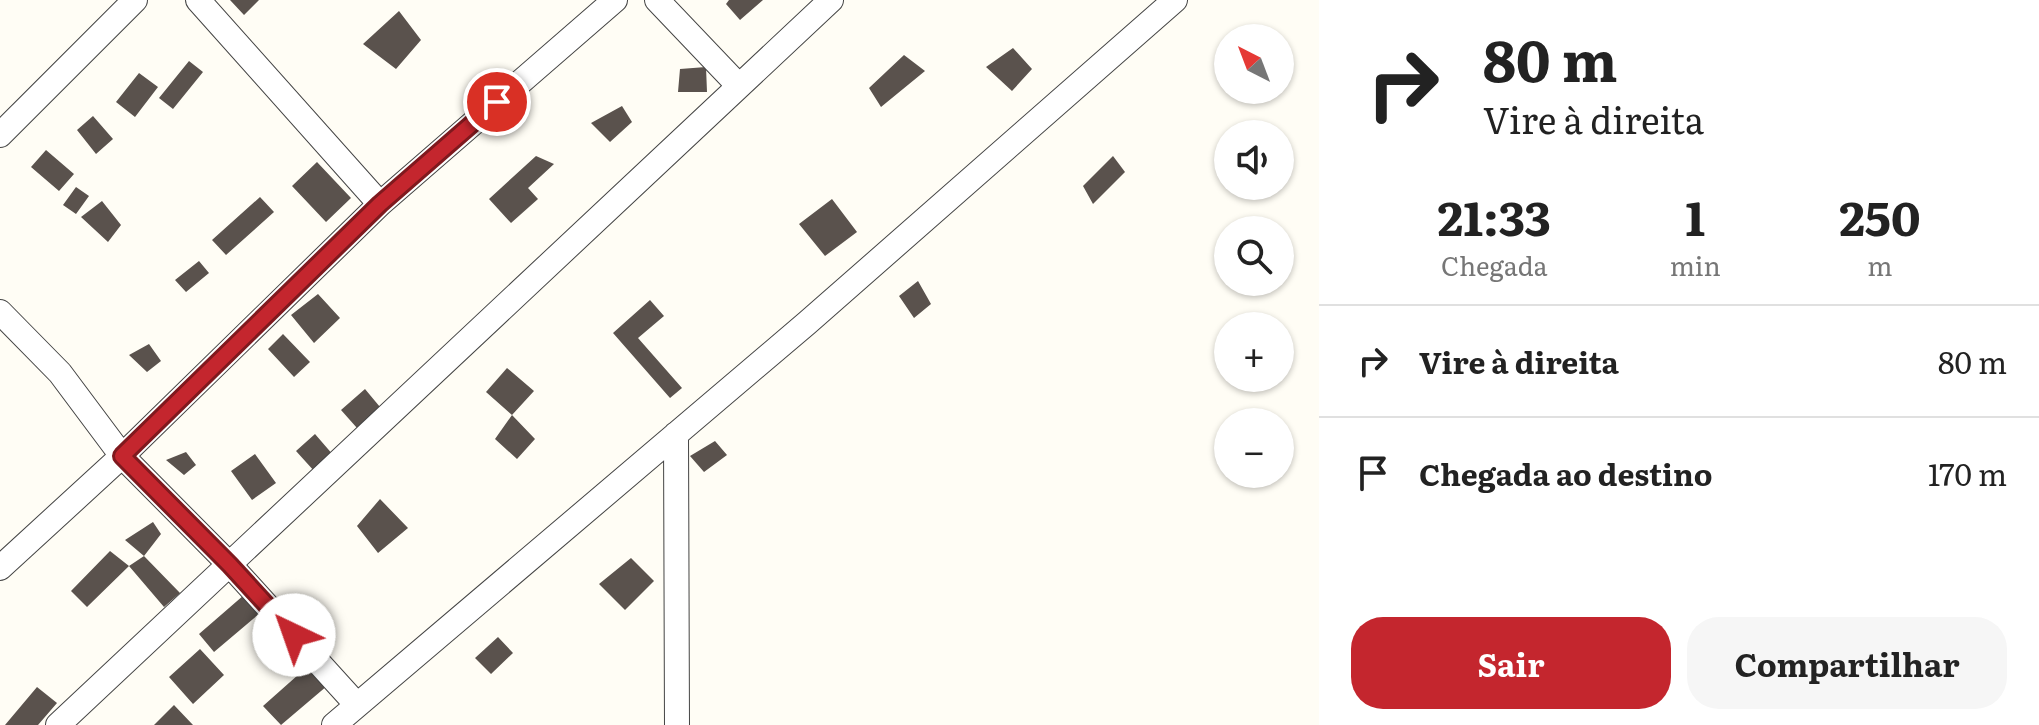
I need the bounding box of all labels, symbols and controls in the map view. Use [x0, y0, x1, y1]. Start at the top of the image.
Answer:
text: 80 m [1483, 16, 1618, 99]
north arrow [1214, 24, 1294, 104]
map controls [1214, 24, 1294, 488]
icon: right [1351, 32, 1455, 136]
pin [463, 68, 531, 136]
icon: arrive [475, 80, 519, 124]
text: Vire à direita [1483, 92, 1704, 145]
button: sound [1214, 120, 1294, 200]
text: 21:33 [1437, 180, 1551, 251]
text: 1 [1685, 180, 1705, 251]
text: 250 [1839, 180, 1921, 251]
button: search [1214, 216, 1294, 296]
text: Chegada [1441, 245, 1548, 284]
text: min [1670, 245, 1721, 284]
text: m [1867, 245, 1892, 284]
button: + [1214, 312, 1294, 392]
icon: right [1351, 339, 1395, 383]
text: Vire à direita [1419, 339, 1619, 383]
text: 80 m [1938, 339, 2007, 383]
button: − [1214, 408, 1294, 488]
icon: arrive [1351, 451, 1395, 495]
text: Chegada ao destino [1419, 451, 1712, 495]
text: 170 m [1928, 451, 2007, 495]
position arrow [252, 593, 336, 677]
button: Sair [1351, 617, 1671, 709]
button: Compartilhar [1687, 617, 2007, 709]

